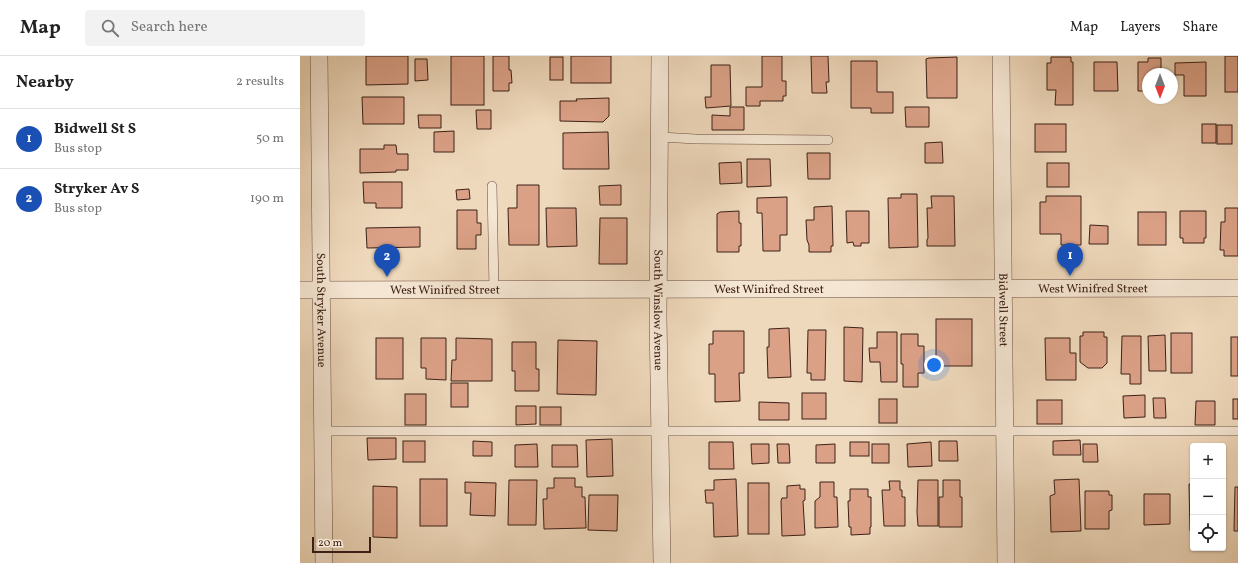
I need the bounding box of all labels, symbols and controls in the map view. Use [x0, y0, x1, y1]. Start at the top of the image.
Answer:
search box [85, 10, 365, 46]
text: Map [20, 15, 61, 41]
icon: search [99, 17, 121, 39]
text: Search here [131, 17, 208, 38]
text: Map [1070, 18, 1098, 37]
text: Layers [1120, 18, 1160, 37]
text: Share [1182, 18, 1218, 37]
north arrow [1142, 68, 1178, 104]
text: Nearby [16, 71, 74, 94]
text: 2 results [236, 73, 284, 91]
text: Bidwell St S [54, 119, 136, 140]
text: 1 [26, 130, 32, 148]
text: 50 m [256, 130, 284, 148]
text: Bus stop [54, 140, 102, 158]
text: Stryker Av S [54, 179, 139, 200]
text: 2 [26, 190, 32, 208]
text: 190 m [250, 190, 284, 208]
text: Bus stop [54, 200, 102, 218]
pin: 1 [1057, 243, 1083, 276]
pin: 2 [374, 244, 400, 277]
street label: South Winslow Avenue [649, 249, 666, 371]
street label: South Stryker Avenue [312, 253, 329, 368]
street label: Bidwell Street [994, 273, 1011, 347]
street label: West Winifred Street [1038, 281, 1148, 297]
street label: West Winifred Street [714, 282, 824, 298]
street label: West Winifred Street [390, 283, 500, 299]
your location [924, 355, 944, 375]
map controls [1190, 443, 1226, 551]
button: + [1190, 443, 1226, 479]
button: − [1190, 479, 1226, 515]
button: locate [1190, 515, 1226, 551]
scale bar [312, 535, 371, 554]
text: 20 m [318, 536, 342, 551]

